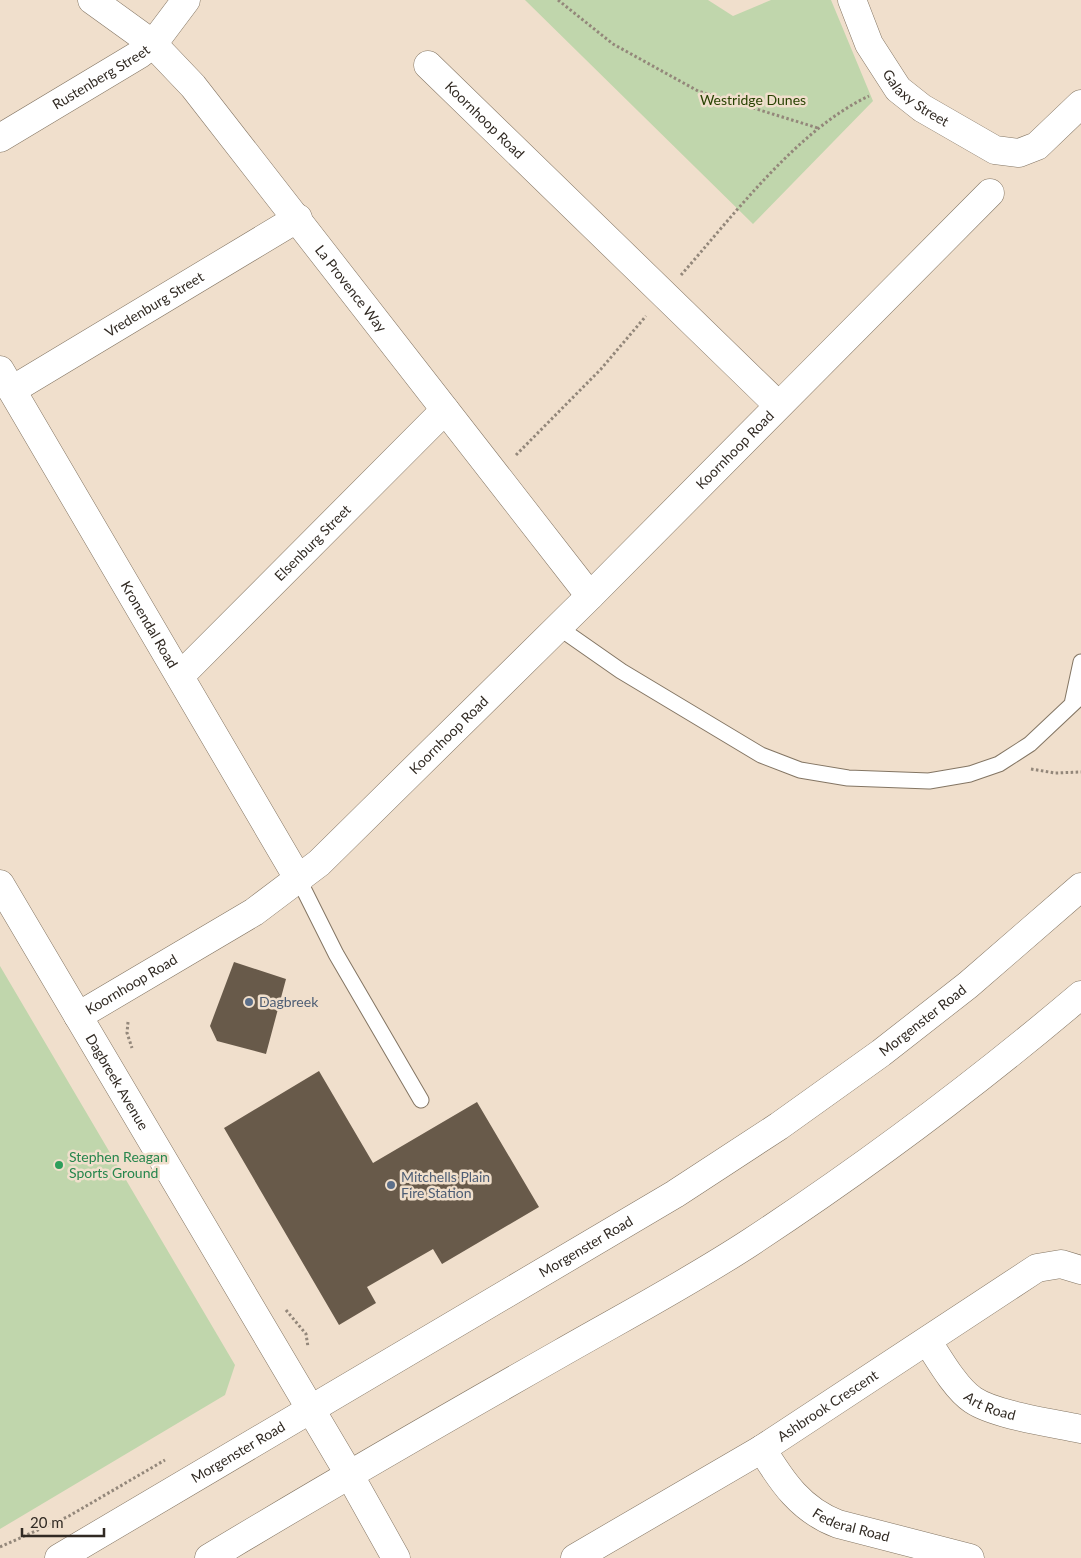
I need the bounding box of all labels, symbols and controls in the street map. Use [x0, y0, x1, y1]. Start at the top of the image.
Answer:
street label: Rustenberg Street [49, 41, 153, 113]
street label: Galaxy Street [880, 66, 952, 130]
street label: Koornhoop Road [442, 77, 528, 162]
park label: Westridge Dunes [700, 91, 806, 108]
street label: La Provence Way [312, 241, 391, 336]
street label: Vredenburg Street [101, 268, 207, 340]
street label: Koornhoop Road [692, 407, 777, 492]
street label: Elsenburg Street [271, 501, 354, 584]
street label: Kronendal Road [118, 578, 182, 671]
street label: Koornhoop Road [405, 692, 491, 777]
street label: Koornhoop Road [82, 950, 180, 1018]
street label: Morgenster Road [875, 981, 969, 1059]
place label: Dagbreek [259, 993, 319, 1010]
marker: Dagbreek [243, 996, 255, 1008]
street label: Dagbreek Avenue [83, 1031, 153, 1133]
place label: Stephen Reagan Sports Ground [69, 1148, 168, 1181]
marker: Stephen Reagan Sports Ground [53, 1159, 65, 1171]
place label: Mitchells Plain Fire Station [401, 1168, 490, 1201]
marker: Mitchells Plain Fire Station [385, 1179, 397, 1191]
street label: Morgenster Road [536, 1212, 636, 1281]
street label: Ashbrook Crescent [774, 1366, 881, 1445]
street label: Art Road [961, 1388, 1017, 1423]
street label: Morgenster Road [188, 1417, 288, 1486]
street label: Federal Road [810, 1504, 892, 1545]
scale bar [22, 1506, 105, 1538]
text: 20 m [30, 1513, 64, 1531]

